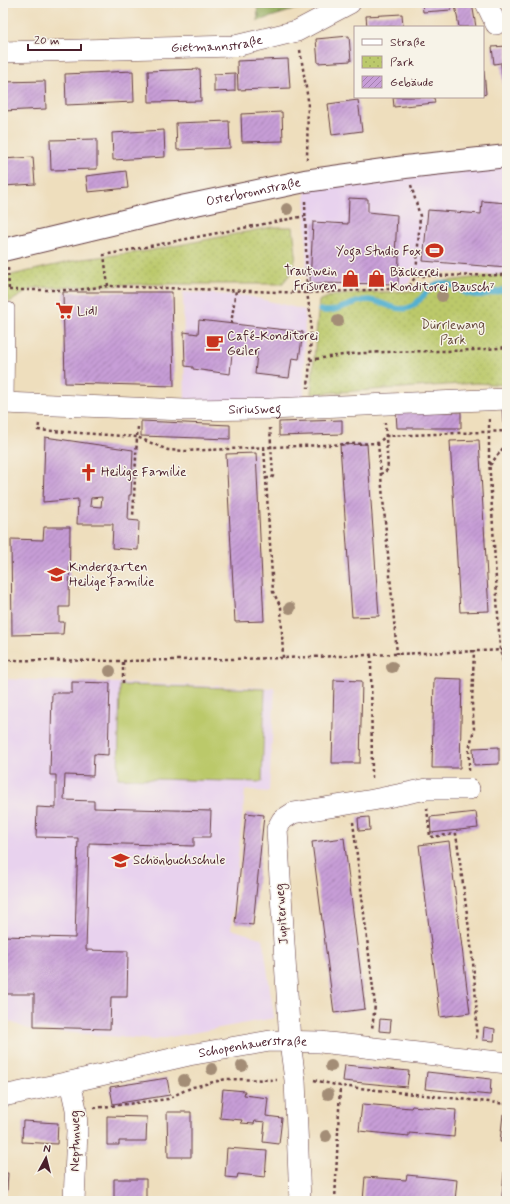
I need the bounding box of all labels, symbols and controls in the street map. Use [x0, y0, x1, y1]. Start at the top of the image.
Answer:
scale bar [28, 26, 81, 52]
legend [354, 26, 484, 98]
street label: Gietmannstraße [171, 31, 264, 56]
text: 20 m [34, 33, 60, 49]
text: Straße [390, 35, 425, 51]
text: Park [390, 55, 414, 71]
text: Gebäude [390, 75, 433, 91]
street label: Osterbronnstraße [204, 174, 302, 210]
sports icon: Yoga Studio Fox [424, 241, 444, 261]
place label: Yoga Studio Fox [336, 243, 421, 262]
place label: Trautwein Frisuren [284, 263, 337, 295]
place label: Bäckerei Konditorei Bausch⁷ [390, 264, 495, 296]
shop icon: Trautwein Frisuren [340, 268, 360, 288]
shop icon: Bäckerei Konditorei Bausch⁷ [367, 269, 387, 289]
supermarket icon: Lidl [54, 301, 74, 321]
place label: Lidl [77, 303, 97, 320]
park label: Dürrlewang Park [421, 317, 485, 349]
place label: Café-Konditorei Geiler [227, 328, 318, 360]
cafe icon: Café-Konditorei Geiler [204, 333, 224, 353]
street label: Siriusweg [228, 400, 282, 419]
church icon: Heilige Familie [78, 462, 98, 482]
place label: Heilige Familie [101, 464, 186, 481]
place label: Kindergarten Heilige Familie [69, 559, 154, 591]
school or university icon: Kindergarten Heilige Familie [46, 564, 66, 584]
school or university icon: Schönbuchschule [110, 850, 130, 870]
place label: Schönbuchschule [133, 852, 226, 869]
street label: Jupiterweg [271, 883, 294, 945]
street label: Schopenhauerstraße [197, 1032, 307, 1062]
street label: Neptunweg [67, 1110, 85, 1172]
north arrow [26, 1138, 66, 1178]
text: N [43, 1142, 52, 1156]

